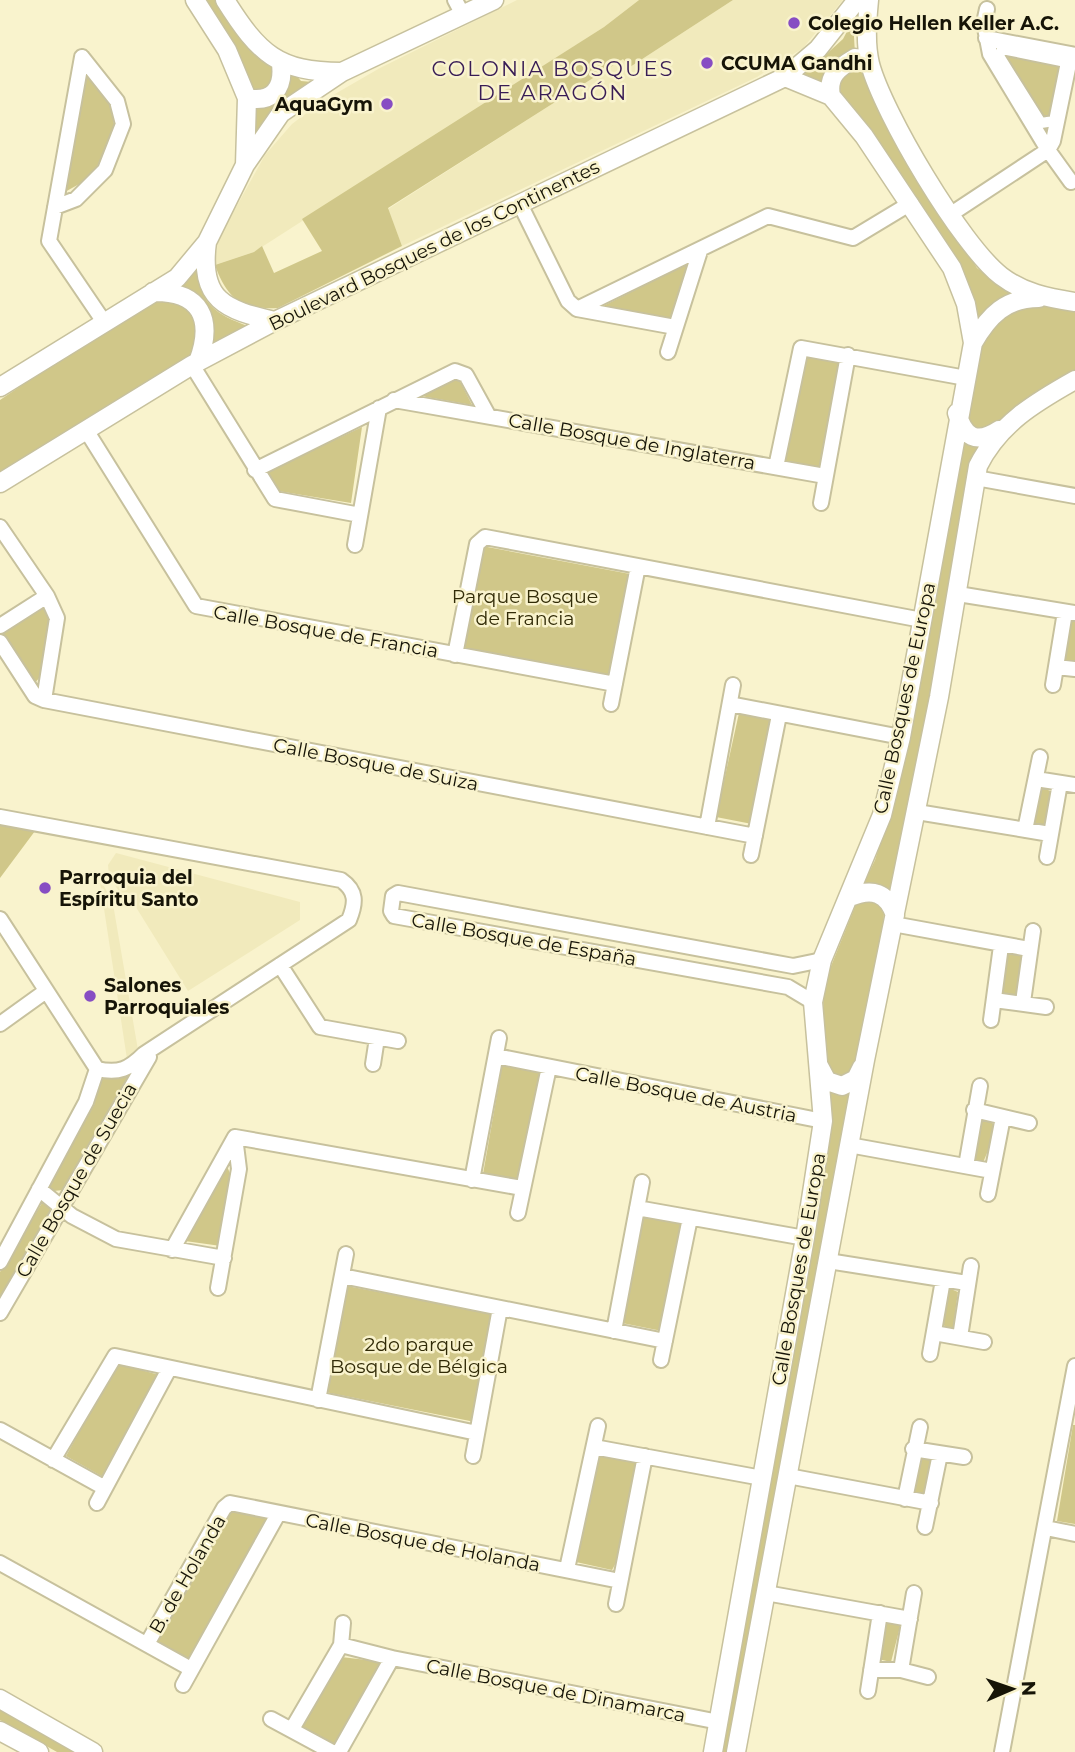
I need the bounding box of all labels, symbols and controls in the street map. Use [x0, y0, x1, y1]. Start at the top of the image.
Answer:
place label: Colegio Hellen Keller A.C. [808, 12, 1059, 35]
marker: Colegio Hellen Keller A.C. [786, 15, 802, 31]
place label: CCUMA Gandhi [721, 52, 872, 75]
marker: CCUMA Gandhi [699, 55, 715, 71]
district label: COLONIA BOSQUES DE ARAGÓN [431, 56, 675, 105]
place label: AquaGym [274, 93, 373, 116]
marker: AquaGym [379, 96, 395, 112]
street label: Boulevard Bosques de los Continentes [265, 155, 603, 336]
street label: Calle Bosque de Inglaterra [507, 408, 757, 475]
street label: Calle Bosques de Europa [869, 580, 940, 816]
park label: Parque Bosque de Francia [452, 585, 598, 630]
street label: Calle Bosque de Francia [212, 600, 440, 663]
street label: Calle Bosque de Suiza [271, 733, 481, 796]
place label: Parroquia del Espíritu Santo [59, 866, 199, 911]
marker: Parroquia del Espíritu Santo [37, 880, 53, 896]
street label: Calle Bosque de España [410, 908, 638, 971]
place label: Salones Parroquiales [104, 974, 229, 1019]
marker: Salones Parroquiales [82, 988, 98, 1004]
street label: Calle Bosque de Austria [573, 1062, 799, 1127]
street label: Calle Bosque de Suecia [11, 1079, 142, 1282]
street label: Calle Bosques de Europa [767, 1151, 830, 1387]
park label: 2do parque Bosque de Bélgica [330, 1333, 508, 1378]
street label: Calle Bosque de Holanda [304, 1508, 542, 1577]
street label: B. de Holanda [144, 1511, 231, 1638]
street label: Calle Bosque de Dinamarca [424, 1654, 688, 1727]
north arrow [977, 1654, 1047, 1724]
text: N [1017, 1680, 1040, 1697]

